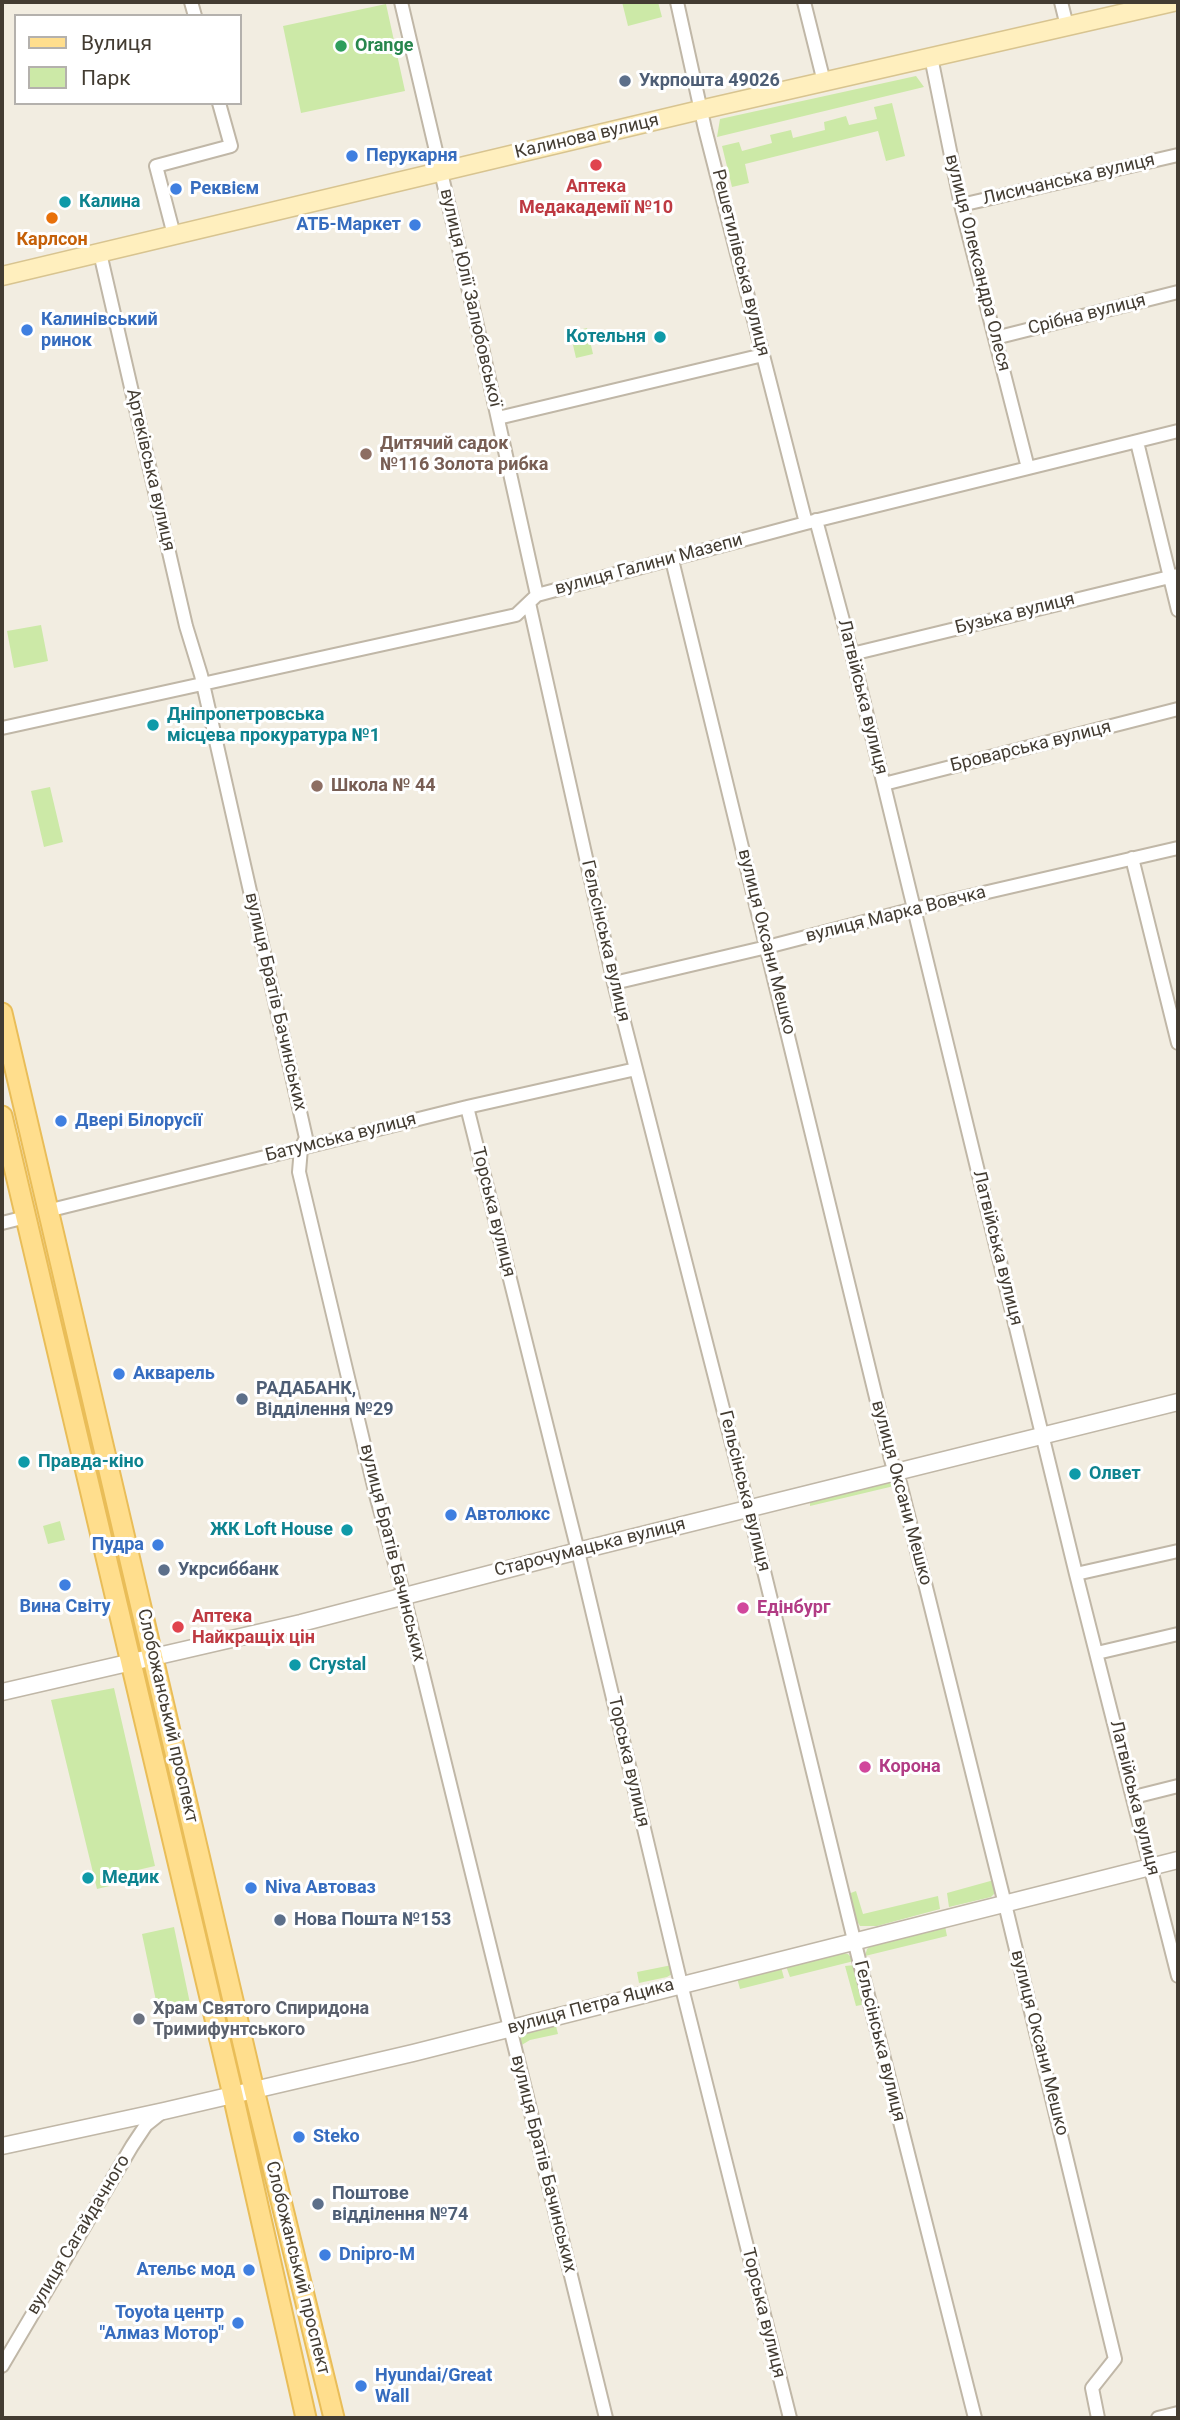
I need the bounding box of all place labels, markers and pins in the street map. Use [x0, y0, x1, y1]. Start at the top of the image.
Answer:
place label: Orange [355, 35, 413, 57]
marker: Orange [333, 38, 349, 54]
place label: Укрпошта 49026 [639, 70, 780, 92]
marker: Укрпошта 49026 [617, 73, 633, 89]
place label: Перукарня [366, 145, 458, 167]
marker: Перукарня [344, 148, 360, 164]
marker: Аптека Медакадемії №10 [588, 157, 604, 173]
place label: Аптека Медакадемії №10 [519, 176, 673, 218]
place label: Реквієм [190, 178, 259, 200]
marker: Реквієм [168, 181, 184, 197]
place label: Калина [79, 191, 140, 213]
marker: Калина [57, 194, 73, 210]
marker: Карлсон [44, 210, 60, 226]
place label: АТБ-Маркет [296, 214, 401, 236]
marker: АТБ-Маркет [407, 217, 423, 233]
place label: Карлсон [16, 229, 88, 251]
place label: Калинівський ринок [41, 309, 158, 352]
marker: Калинівський ринок [19, 322, 35, 338]
place label: Котельня [566, 326, 646, 348]
marker: Котельня [652, 329, 668, 345]
place label: Дитячий садок №116 Золота рибка [380, 433, 548, 476]
marker: Дитячий садок №116 Золота рибка [358, 446, 374, 462]
place label: Дніпропетровська місцева прокуратура №1 [167, 704, 380, 746]
marker: Дніпропетровська місцева прокуратура №1 [145, 717, 161, 733]
place label: Школа № 44 [331, 775, 436, 797]
marker: Школа № 44 [309, 778, 325, 794]
place label: Двері Білорусії [75, 1110, 202, 1132]
marker: Двері Білорусії [53, 1113, 69, 1129]
place label: Акварель [133, 1363, 215, 1385]
marker: Акварель [111, 1366, 127, 1382]
place label: РАДАБАНК, Відділення №29 [256, 1378, 394, 1420]
marker: РАДАБАНК, Відділення №29 [234, 1391, 250, 1407]
place label: Правда-кіно [38, 1451, 144, 1473]
marker: Правда-кіно [16, 1454, 32, 1470]
place label: Олвет [1089, 1463, 1141, 1485]
marker: Олвет [1067, 1466, 1083, 1482]
place label: Автолюкс [465, 1504, 550, 1526]
marker: Автолюкс [443, 1507, 459, 1523]
place label: ЖК Loft House [210, 1519, 333, 1541]
marker: ЖК Loft House [339, 1522, 355, 1538]
place label: Пудра [92, 1534, 144, 1556]
marker: Пудра [150, 1537, 166, 1553]
place label: Укрсиббанк [178, 1559, 279, 1581]
marker: Укрсиббанк [156, 1562, 172, 1578]
marker: Вина Світу [57, 1577, 73, 1593]
place label: Вина Світу [19, 1596, 111, 1618]
place label: Едінбург [757, 1597, 830, 1619]
marker: Едінбург [735, 1600, 751, 1616]
place label: Аптека Найкращiх цiн [192, 1606, 315, 1648]
marker: Аптека Найкращiх цiн [170, 1619, 186, 1635]
place label: Crystal [309, 1654, 366, 1676]
marker: Crystal [287, 1657, 303, 1673]
place label: Корона [879, 1756, 941, 1778]
marker: Корона [857, 1759, 873, 1775]
place label: Медик [102, 1867, 159, 1889]
marker: Медик [80, 1870, 96, 1886]
place label: Niva Автоваз [265, 1877, 376, 1899]
marker: Niva Автоваз [243, 1880, 259, 1896]
place label: Нова Пошта №153 [294, 1909, 451, 1931]
marker: Нова Пошта №153 [272, 1912, 288, 1928]
place label: Храм Святого Спиридона Тримифунтського [153, 1998, 369, 2040]
marker: Храм Святого Спиридона Тримифунтського [131, 2011, 147, 2027]
place label: Steko [313, 2126, 360, 2148]
marker: Steko [291, 2129, 307, 2145]
place label: Поштове відділення №74 [332, 2183, 468, 2226]
marker: Поштове відділення №74 [310, 2196, 326, 2212]
place label: Dnipro-M [339, 2244, 415, 2266]
marker: Dnipro-M [317, 2247, 333, 2263]
place label: Ательє мод [136, 2259, 235, 2281]
marker: Ательє мод [241, 2262, 257, 2278]
place label: Toyota центр "Алмаз Мотор" [100, 2302, 224, 2344]
marker: Toyota центр "Алмаз Мотор" [230, 2315, 246, 2331]
place label: Hyundai/Great Wall [375, 2365, 492, 2408]
marker: Hyundai/Great Wall [353, 2378, 369, 2394]

